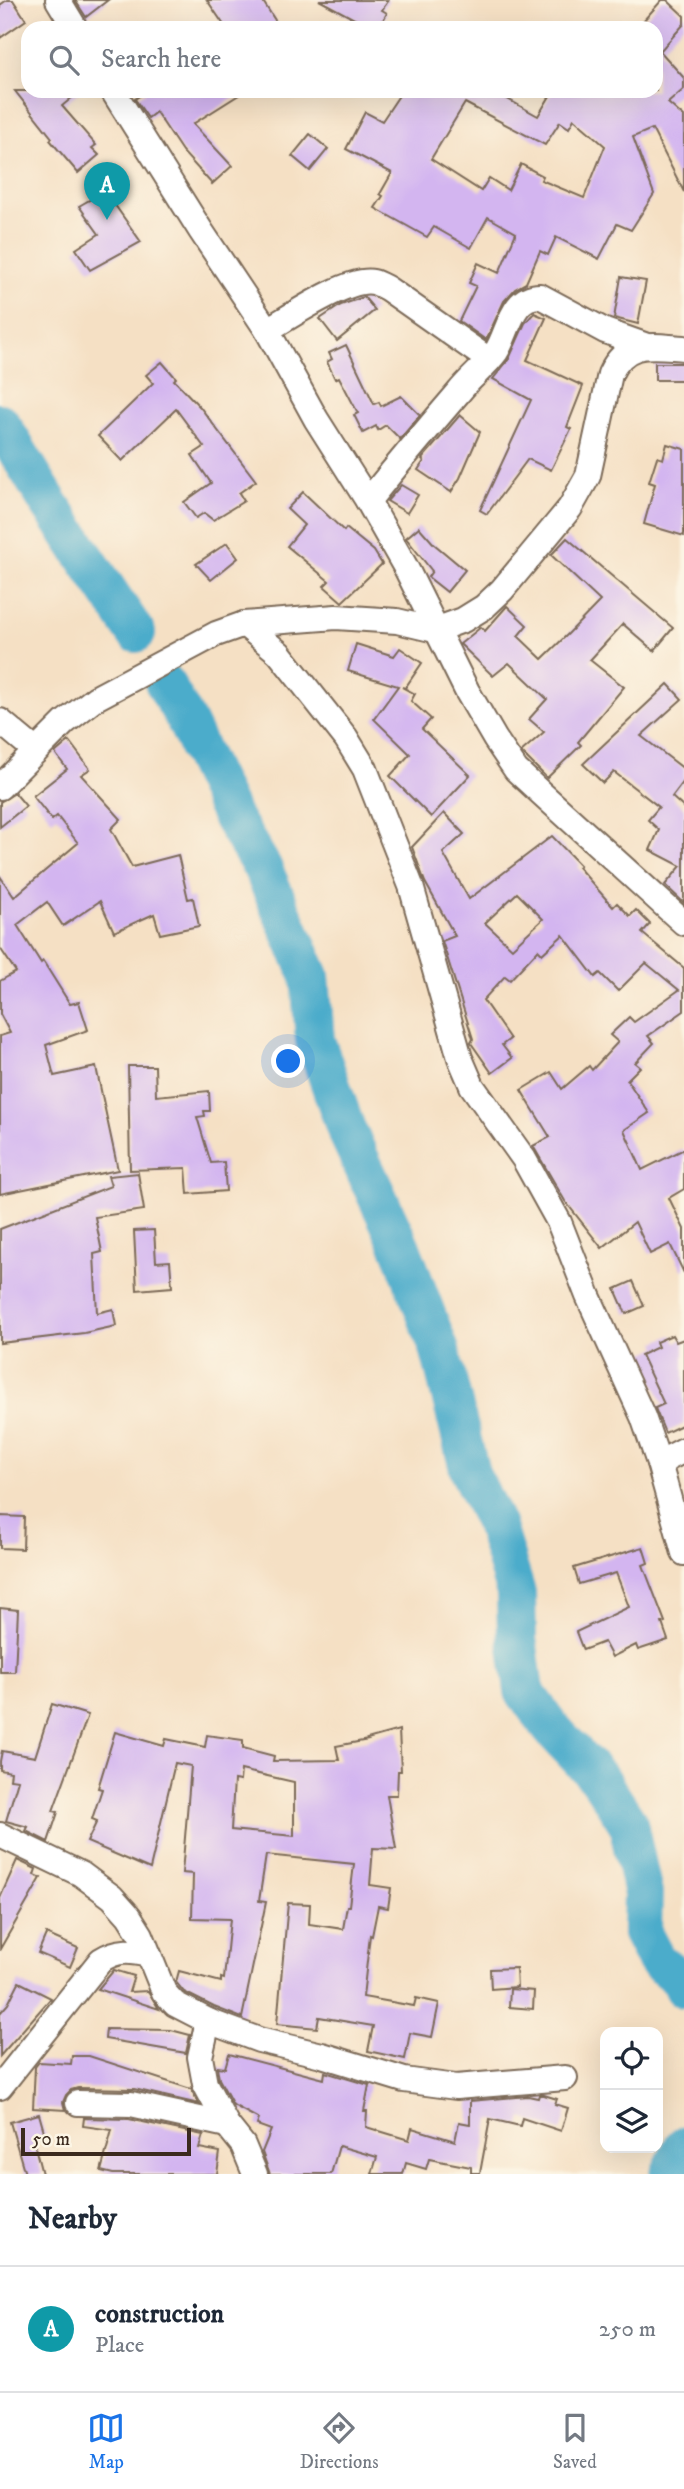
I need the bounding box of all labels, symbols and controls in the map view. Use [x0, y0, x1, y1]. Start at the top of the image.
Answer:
search box [21, 21, 663, 98]
icon: search [45, 41, 83, 79]
text: Search here [101, 43, 221, 76]
pin: A [84, 162, 130, 220]
your location [271, 1044, 305, 1078]
map controls [600, 2027, 663, 2153]
button: locate [600, 2027, 663, 2090]
button: layers [600, 2090, 663, 2153]
scale bar [21, 2125, 191, 2157]
text: 50 m [32, 2128, 70, 2151]
text: Nearby [28, 2201, 117, 2238]
text: construction [95, 2298, 224, 2331]
text: A [44, 2315, 58, 2344]
text: 250 m [599, 2315, 656, 2344]
text: Place [95, 2331, 144, 2360]
tab: Map [87, 2409, 125, 2474]
tab: Directions [300, 2409, 379, 2474]
tab: Saved [553, 2409, 597, 2474]

